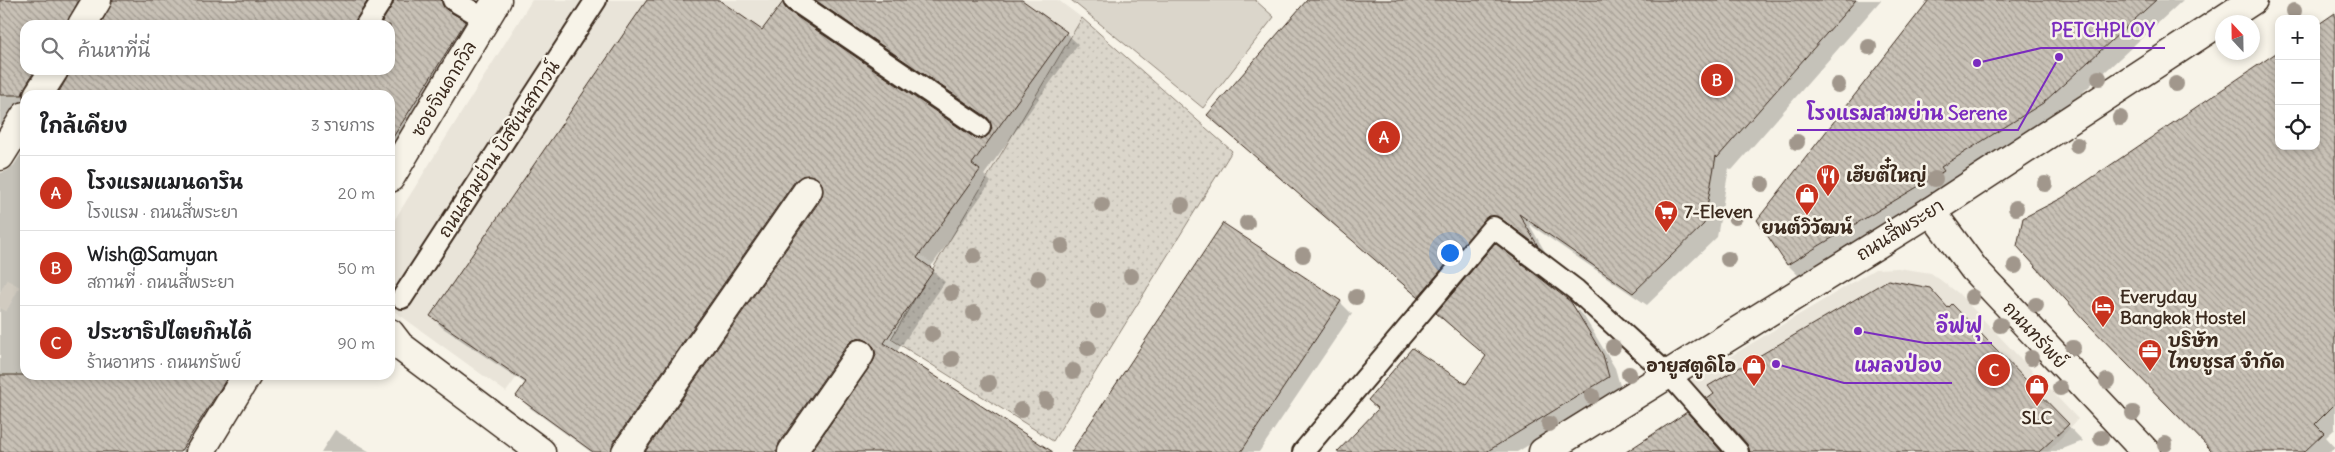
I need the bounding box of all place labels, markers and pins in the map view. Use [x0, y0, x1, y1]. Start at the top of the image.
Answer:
callout: PETCHPLOY [2041, 14, 2165, 48]
pin: B [1701, 61, 1733, 99]
callout: โรงแรมสามย่าน Serene [1797, 96, 2018, 130]
pin: A [1368, 118, 1400, 156]
place label: เฮียตี๋ใหญ่ [1846, 157, 1927, 187]
restaurant icon: เฮียตี๋ใหญ่ [1815, 163, 1841, 197]
shop icon: ยนต์วิวัฒน์ [1794, 182, 1820, 216]
supermarket icon: 7-Eleven [1653, 199, 1679, 233]
place label: 7-Eleven [1684, 200, 1754, 223]
place label: ยนต์วิวัฒน์ [1761, 215, 1853, 239]
place label: Everyday Bangkok Hostel [2120, 285, 2246, 329]
hotel icon: Everyday Bangkok Hostel [2090, 294, 2116, 328]
callout: อีฟฟุ [1925, 309, 1992, 343]
place label: บริษัท ไทยชูรส จำกัด [2167, 329, 2285, 375]
office icon: บริษัท ไทยชูรส จำกัด [2137, 338, 2163, 372]
callout: แมลงป่อง [1844, 349, 1952, 383]
pin: C [1978, 351, 2010, 389]
shop icon: อายูสตูดิโอ [1741, 353, 1767, 387]
place label: อายูสตูดิโอ [1646, 354, 1736, 379]
shop icon: SLC [2024, 373, 2050, 407]
place label: SLC [2022, 406, 2053, 429]

